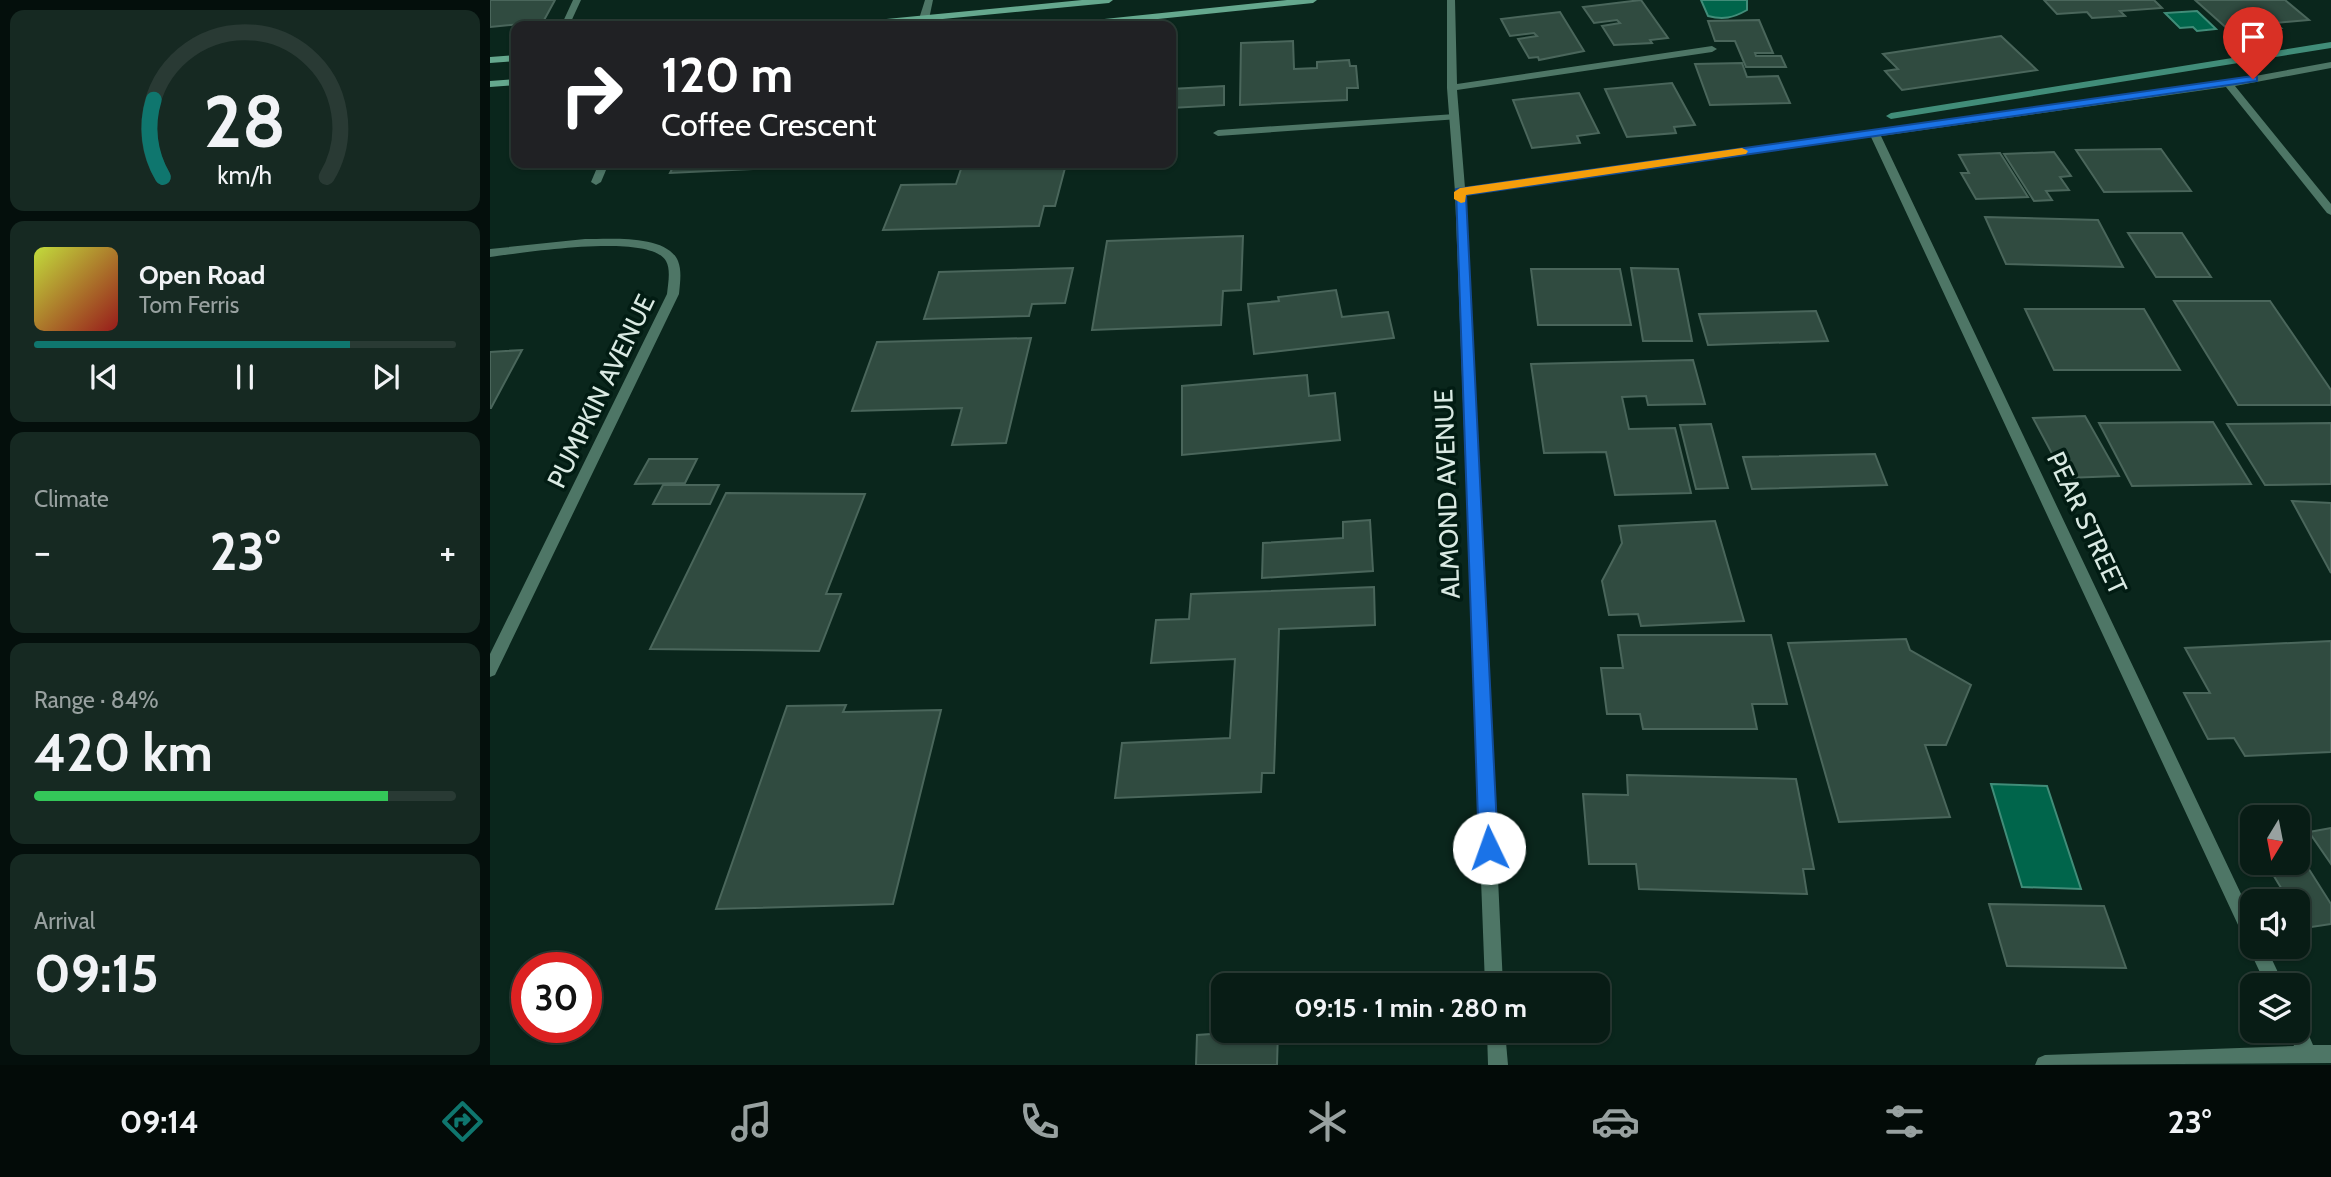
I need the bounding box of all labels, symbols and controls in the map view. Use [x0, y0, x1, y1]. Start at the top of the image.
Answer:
pin [2223, 7, 2283, 79]
icon: arrive [2234, 18, 2272, 56]
text: 120 m [661, 45, 793, 104]
icon: right [546, 49, 637, 140]
text: 28 [204, 77, 286, 165]
text: Coffee Crescent [661, 105, 876, 144]
text: km/h [218, 159, 272, 189]
text: Open Road [139, 259, 265, 291]
street label: PUMPKIN AVENUE [540, 289, 662, 493]
text: Tom Ferris [139, 291, 239, 319]
icon: previous [85, 358, 123, 396]
icon: pause [226, 358, 264, 396]
icon: next [367, 358, 405, 396]
street label: ALMOND AVENUE [1427, 389, 1467, 599]
street label: PEAR STREET [2040, 446, 2134, 600]
text: Climate [34, 485, 109, 513]
text: 23° [210, 520, 280, 583]
text: − [34, 528, 51, 575]
text: + [439, 528, 456, 575]
text: Range · 84% [34, 686, 159, 714]
text: 420 km [34, 721, 213, 784]
north arrow [2240, 805, 2310, 875]
map controls [2240, 805, 2310, 1043]
position arrow [1452, 811, 1526, 885]
button: sound [2240, 889, 2310, 959]
text: Arrival [34, 907, 95, 935]
text: 09:15 [34, 942, 159, 1005]
speed limit sign: 30 [511, 952, 602, 1043]
button: layers [2240, 973, 2310, 1043]
text: 09:15 · 1 min · 280 m [1294, 992, 1527, 1024]
icon: directions [438, 1097, 487, 1146]
icon: music [727, 1097, 776, 1146]
icon: phone [1015, 1097, 1064, 1146]
icon: climate [1303, 1097, 1352, 1146]
icon: car [1591, 1097, 1640, 1146]
icon: filters [1880, 1097, 1929, 1146]
text: 09:14 [120, 1102, 199, 1141]
text: 23° [2168, 1102, 2211, 1141]

